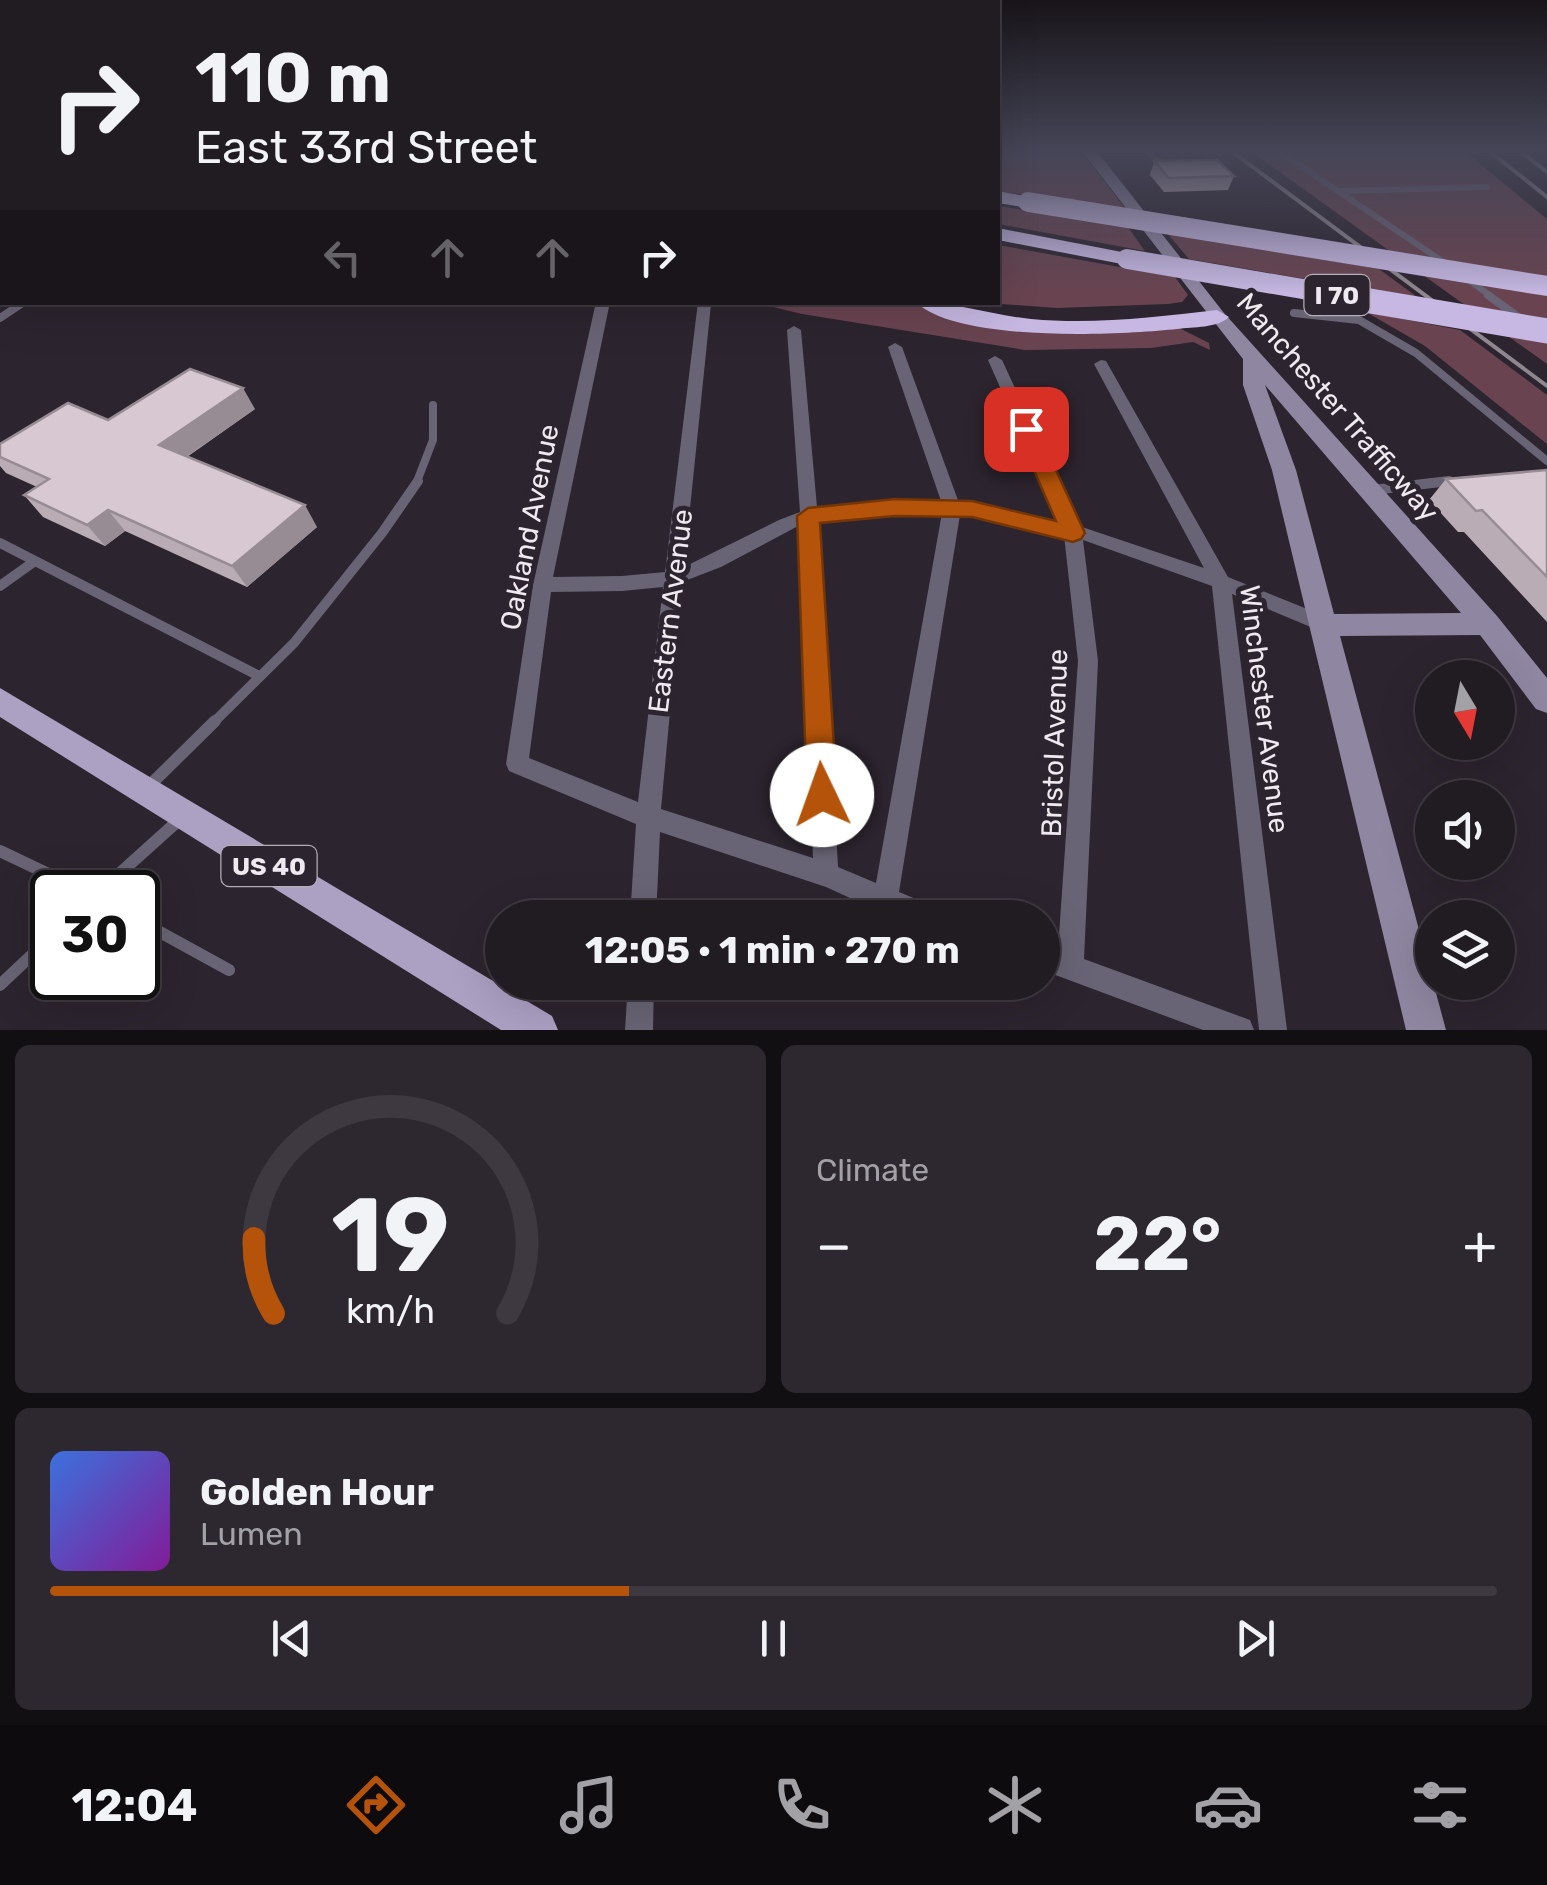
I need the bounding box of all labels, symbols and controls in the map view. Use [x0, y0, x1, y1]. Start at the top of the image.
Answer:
text: 110 m [195, 37, 391, 120]
icon: right [30, 40, 160, 170]
text: East 33rd Street [195, 121, 537, 174]
icon: left [315, 230, 370, 285]
icon: ahead [420, 230, 475, 285]
icon: ahead [525, 230, 580, 285]
icon: right [630, 230, 685, 285]
road number: I 70 [1304, 275, 1370, 315]
street label: Manchester Trafficway [1230, 287, 1446, 528]
pin [984, 387, 1069, 472]
icon: arrive [999, 402, 1054, 457]
street label: Oakland Avenue [493, 421, 566, 633]
street label: Eastern Avenue [642, 507, 699, 715]
street label: Winchester Avenue [1233, 583, 1296, 835]
street label: Bristol Avenue [1035, 648, 1074, 838]
north arrow [1415, 660, 1515, 760]
map controls [1415, 660, 1515, 1000]
position arrow [770, 743, 874, 847]
button: sound [1415, 780, 1515, 880]
road number: US 40 [222, 846, 316, 886]
speed limit sign: 30 [30, 870, 160, 1000]
button: layers [1415, 900, 1515, 1000]
text: 12:05 · 1 min · 270 m [585, 927, 960, 973]
text: Climate [816, 1151, 929, 1189]
text: 19 [331, 1174, 450, 1297]
text: 22° [1093, 1200, 1221, 1289]
text: − [816, 1213, 852, 1278]
text: + [1463, 1213, 1497, 1278]
text: km/h [346, 1290, 435, 1332]
text: Golden Hour [200, 1469, 434, 1515]
text: Lumen [200, 1515, 303, 1553]
icon: previous [264, 1611, 319, 1666]
icon: pause [746, 1611, 801, 1666]
icon: next [1228, 1611, 1283, 1666]
icon: directions [341, 1770, 411, 1840]
icon: music [554, 1770, 624, 1840]
icon: phone [767, 1770, 837, 1840]
icon: climate [980, 1770, 1050, 1840]
icon: car [1193, 1770, 1263, 1840]
icon: filters [1405, 1770, 1475, 1840]
text: 12:04 [71, 1779, 198, 1832]

